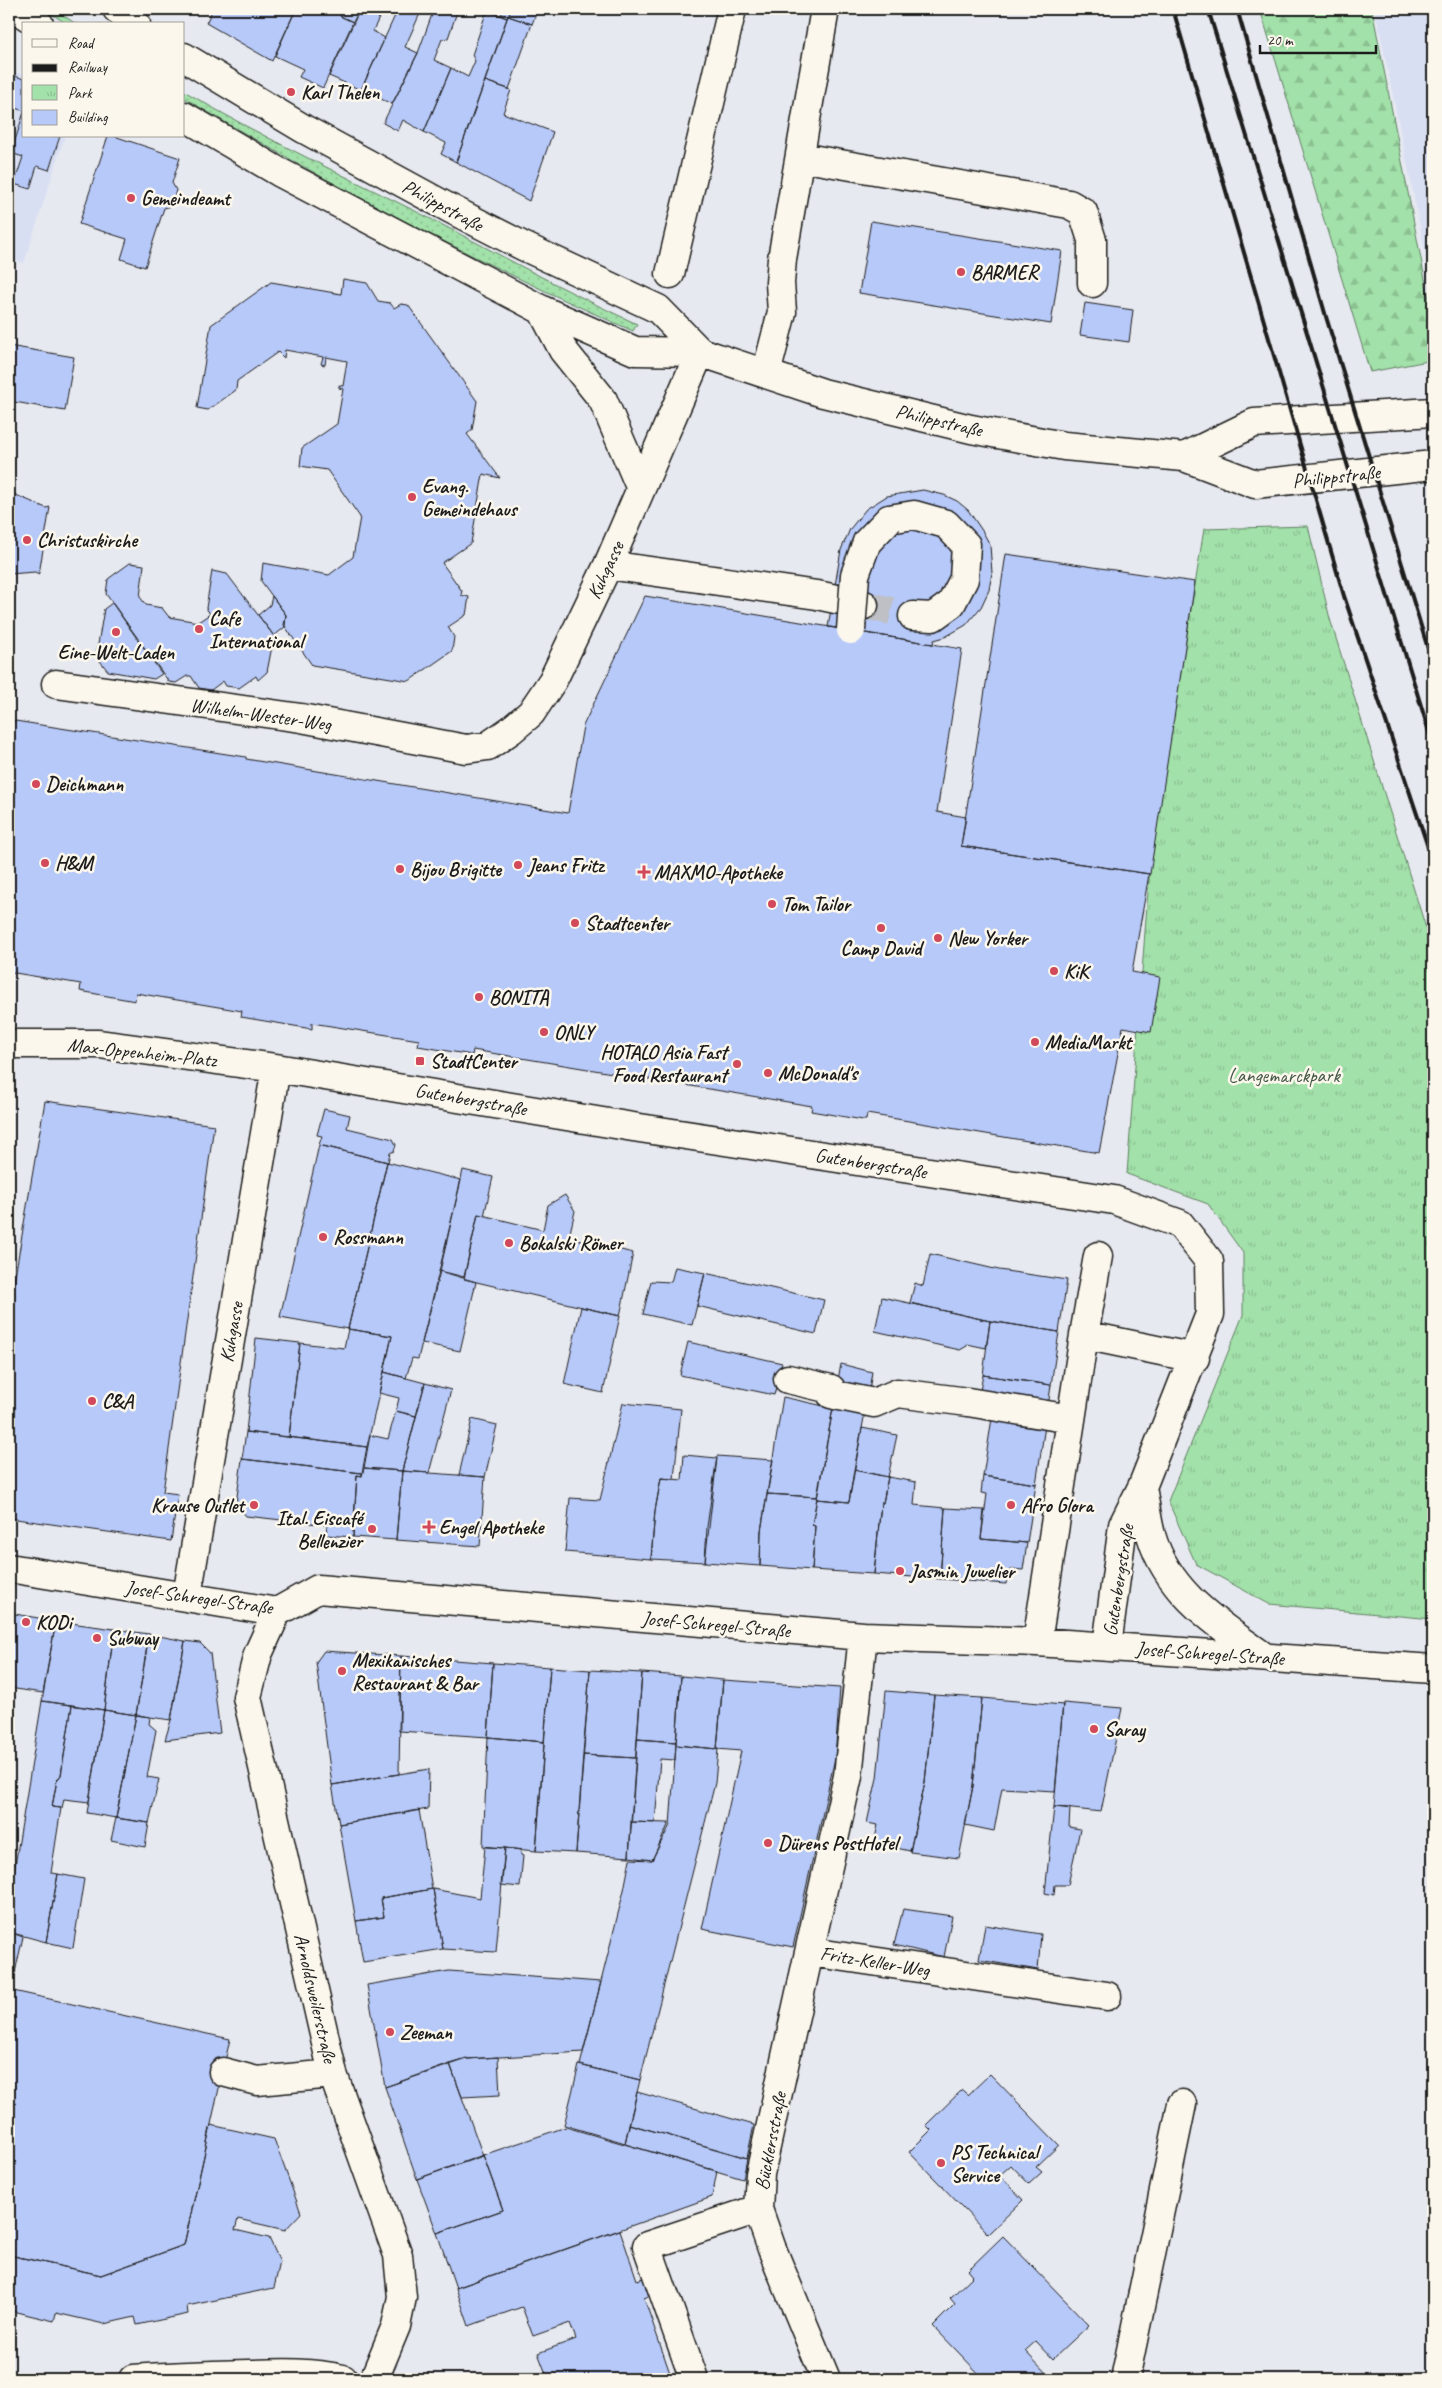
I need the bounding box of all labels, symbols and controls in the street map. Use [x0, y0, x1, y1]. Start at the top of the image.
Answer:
legend [22, 22, 185, 138]
scale bar [1260, 22, 1376, 54]
text: 20 m [1267, 31, 1294, 50]
text: Road [68, 34, 95, 53]
text: Railway [68, 58, 109, 77]
place label: Karl Thelen [301, 80, 380, 105]
text: Park [68, 84, 93, 103]
marker: Karl Thelen [285, 86, 297, 98]
text: Building [68, 108, 108, 127]
street label: Philippstraße [398, 174, 489, 238]
place label: Gemeindeamt [141, 186, 232, 211]
marker: Gemeindeamt [125, 192, 137, 204]
place label: BARMER [971, 260, 1041, 285]
marker: BARMER [955, 266, 967, 278]
street label: Philippstraße [893, 398, 986, 443]
street label: Philippstraße [1291, 459, 1383, 494]
place label: Evang. Gemeindehaus [422, 474, 518, 522]
marker: Evang. Gemeindehaus [406, 491, 418, 503]
place label: Christuskirche [37, 528, 139, 553]
marker: Christuskirche [21, 534, 33, 546]
street label: Kuhgasse [581, 536, 630, 603]
place label: Cafe International [209, 606, 307, 654]
marker: Cafe International [193, 623, 205, 635]
marker: Eine-Welt-Laden [110, 626, 122, 638]
place label: Eine-Welt-Laden [58, 640, 175, 665]
street label: Wilhelm-Wester-Weg [189, 692, 334, 737]
place label: Deichmann [46, 772, 124, 797]
marker: Deichmann [30, 778, 42, 790]
place label: H&M [55, 851, 95, 876]
place label: Jeans Fritz [526, 853, 606, 878]
marker: H&M [39, 857, 51, 869]
place label: Bijou Brigitte [410, 857, 502, 882]
marker: Jeans Fritz [512, 859, 524, 871]
place label: MAXMO-Apotheke [654, 860, 783, 885]
marker: Bijou Brigitte [394, 863, 406, 875]
marker: MAXMO-Apotheke [638, 866, 650, 878]
place label: Tom Tailor [782, 892, 853, 917]
marker: Tom Tailor [766, 898, 778, 910]
place label: Stadtcenter [585, 911, 672, 936]
marker: Stadtcenter [569, 917, 581, 929]
marker: Camp David [875, 922, 887, 934]
place label: New Yorker [948, 926, 1030, 951]
marker: New Yorker [932, 932, 944, 944]
place label: Camp David [841, 936, 925, 961]
place label: KiK [1064, 959, 1091, 984]
marker: KiK [1048, 965, 1060, 977]
place label: BONITA [489, 985, 549, 1010]
marker: BONITA [473, 991, 485, 1003]
place label: ONLY [554, 1020, 597, 1045]
marker: ONLY [538, 1026, 550, 1038]
place label: MediaMarkt [1045, 1030, 1134, 1055]
street label: Max-Oppenheim-Platz [66, 1032, 220, 1073]
marker: MediaMarkt [1029, 1036, 1041, 1048]
place label: HOTALO Asia Fast Food Restaurant [600, 1040, 730, 1088]
place label: StadtCenter [430, 1049, 519, 1074]
marker: StadtCenter [414, 1055, 426, 1067]
marker: HOTALO Asia Fast Food Restaurant [731, 1058, 743, 1070]
place label: McDonald's [778, 1061, 859, 1086]
park label: Langemarckpark [1228, 1063, 1341, 1088]
marker: McDonald's [762, 1067, 774, 1079]
street label: Gutenbergstraße [413, 1077, 530, 1122]
street label: Gutenbergstraße [813, 1142, 930, 1185]
place label: Rossmann [333, 1225, 404, 1250]
marker: Rossmann [317, 1231, 329, 1243]
place label: Bokalski Römer [519, 1231, 625, 1256]
marker: Bokalski Römer [503, 1237, 515, 1249]
street label: Kuhgasse [214, 1299, 249, 1364]
place label: C&A [102, 1389, 135, 1414]
marker: C&A [86, 1395, 98, 1407]
place label: Krause Outlet [151, 1493, 246, 1518]
place label: Afro Glora [1021, 1493, 1094, 1518]
marker: Krause Outlet [248, 1499, 260, 1511]
marker: Afro Glora [1005, 1499, 1017, 1511]
place label: Ital. Eiscafé Bellenzier [276, 1506, 365, 1554]
place label: Engel Apotheke [439, 1515, 545, 1540]
marker: Engel Apotheke [423, 1521, 435, 1533]
street label: Gutenbergstraße [1097, 1521, 1140, 1638]
marker: Ital. Eiscafé Bellenzier [366, 1523, 378, 1535]
place label: Jasmin Juwelier [908, 1559, 1017, 1584]
marker: Jasmin Juwelier [894, 1565, 906, 1577]
street label: Josef-Schregel-Straße [123, 1575, 276, 1620]
street label: Josef-Schregel-Straße [640, 1605, 792, 1644]
place label: KODi [36, 1610, 75, 1635]
marker: KODi [20, 1616, 32, 1628]
place label: Subway [107, 1626, 160, 1651]
marker: Subway [91, 1632, 103, 1644]
street label: Josef-Schregel-Straße [1134, 1636, 1286, 1671]
place label: Mexikanisches Restaurant & Bar [352, 1648, 481, 1696]
marker: Mexikanisches Restaurant & Bar [336, 1665, 348, 1677]
place label: Saray [1104, 1717, 1147, 1743]
marker: Saray [1088, 1723, 1100, 1735]
place label: Dürens PostHotel [778, 1831, 902, 1856]
marker: Dürens PostHotel [762, 1837, 774, 1849]
street label: Arnoldsweilerstraße [288, 1931, 343, 2067]
street label: Fritz-Keller-Weg [818, 1941, 932, 1983]
place label: Zeeman [400, 2020, 453, 2045]
marker: Zeeman [384, 2026, 396, 2038]
street label: Bücklersstraße [749, 2089, 793, 2192]
place label: PS Technical Service [951, 2140, 1041, 2188]
marker: PS Technical Service [935, 2157, 947, 2169]

